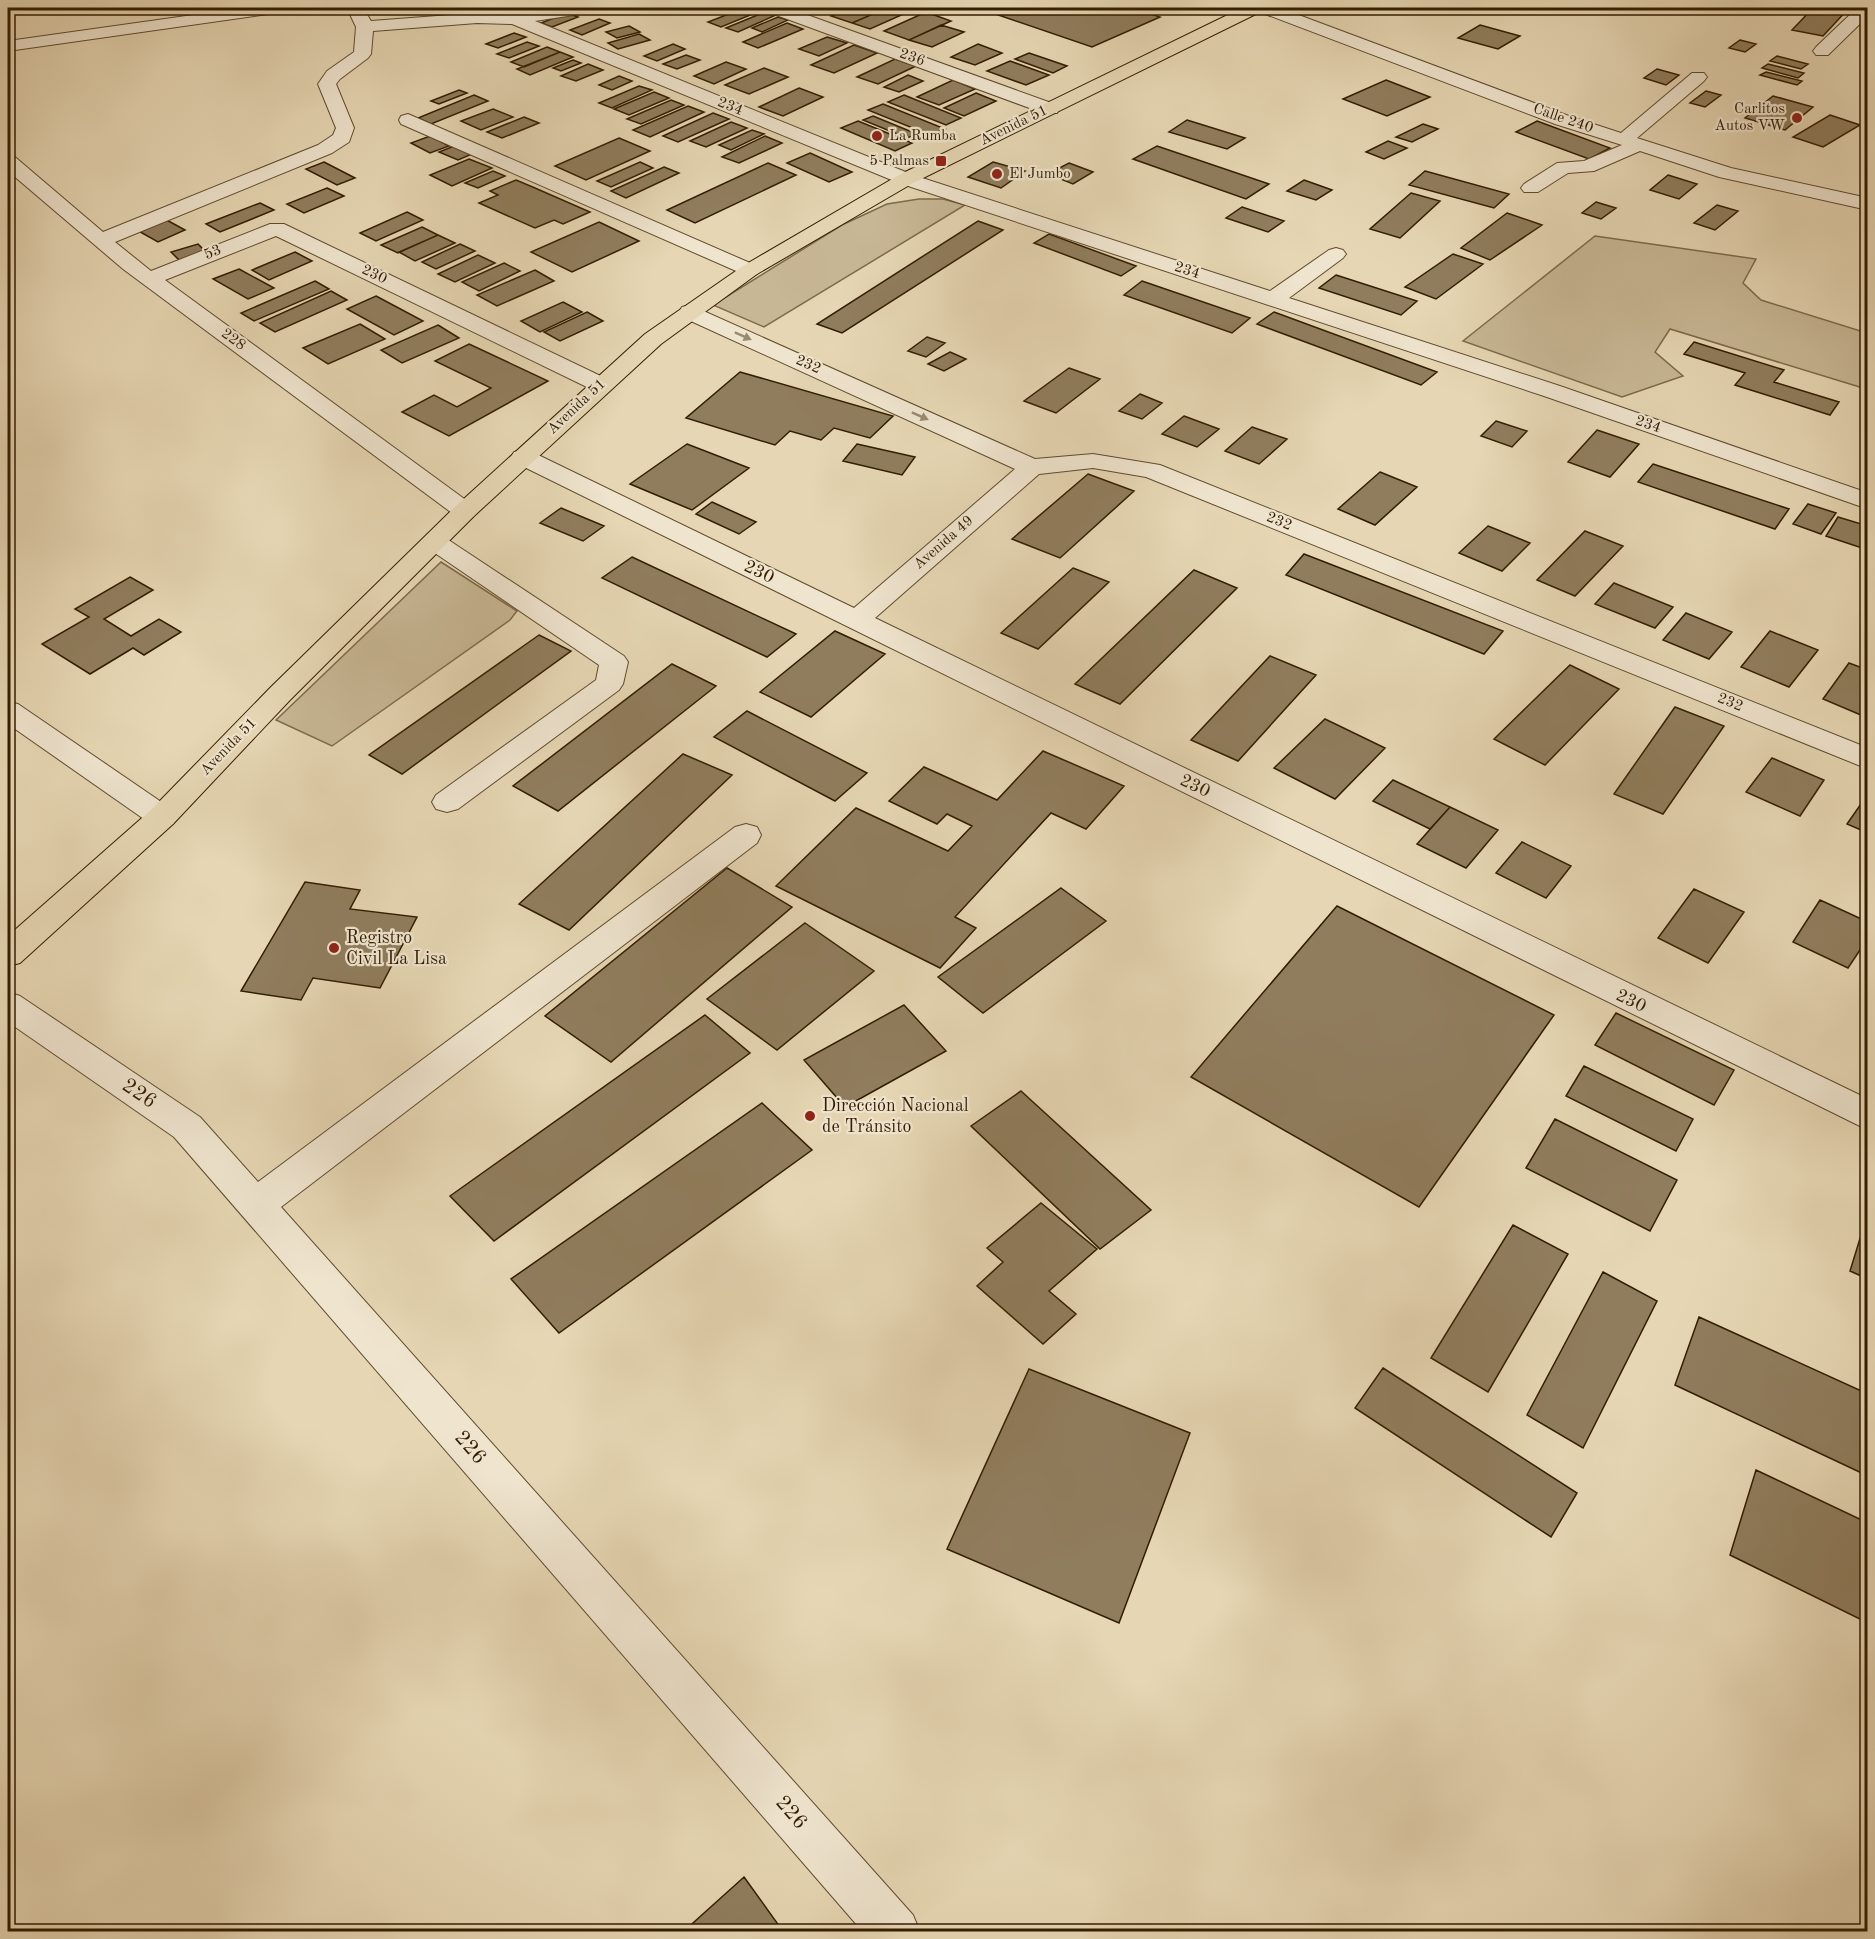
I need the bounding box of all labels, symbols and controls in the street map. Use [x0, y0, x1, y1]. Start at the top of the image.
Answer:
street label: 236 [897, 46, 927, 70]
street label: 234 [715, 95, 745, 119]
street label: Calle 240 [1531, 102, 1595, 136]
place label: Carlitos Autos VW [1715, 102, 1785, 134]
street label: Avenida 51 [978, 103, 1050, 149]
marker: Carlitos Autos VW [1790, 111, 1804, 125]
marker: La Rumba [870, 129, 884, 143]
place label: La Rumba [889, 129, 957, 144]
place label: 5 Palmas [869, 154, 929, 169]
marker: 5 Palmas [934, 154, 948, 168]
marker: El Jumbo [990, 167, 1004, 181]
place label: El Jumbo [1009, 167, 1071, 182]
street label: 53 [202, 243, 224, 263]
street label: 234 [1172, 260, 1202, 282]
street label: 230 [359, 263, 389, 287]
street label: 228 [218, 326, 248, 354]
one-way arrow [734, 331, 751, 340]
street label: 232 [793, 353, 823, 377]
street label: Avenida 51 [545, 376, 609, 438]
one-way arrow [912, 412, 929, 421]
street label: 234 [1633, 414, 1663, 436]
street label: 232 [1264, 510, 1294, 534]
street label: Avenida 49 [911, 513, 977, 573]
street label: 230 [741, 557, 777, 587]
street label: 232 [1715, 691, 1745, 715]
street label: Avenida 51 [198, 715, 260, 779]
street label: 230 [1177, 771, 1213, 801]
place label: Registro Civil La Lisa [346, 929, 447, 968]
marker: Registro Civil La Lisa [327, 941, 341, 955]
street label: 230 [1613, 986, 1649, 1016]
street label: 226 [118, 1075, 160, 1113]
place label: Dirección Nacional de Tránsito [822, 1097, 969, 1136]
marker: Dirección Nacional de Tránsito [803, 1109, 817, 1123]
street label: 226 [450, 1427, 490, 1469]
street label: 226 [771, 1792, 811, 1834]

